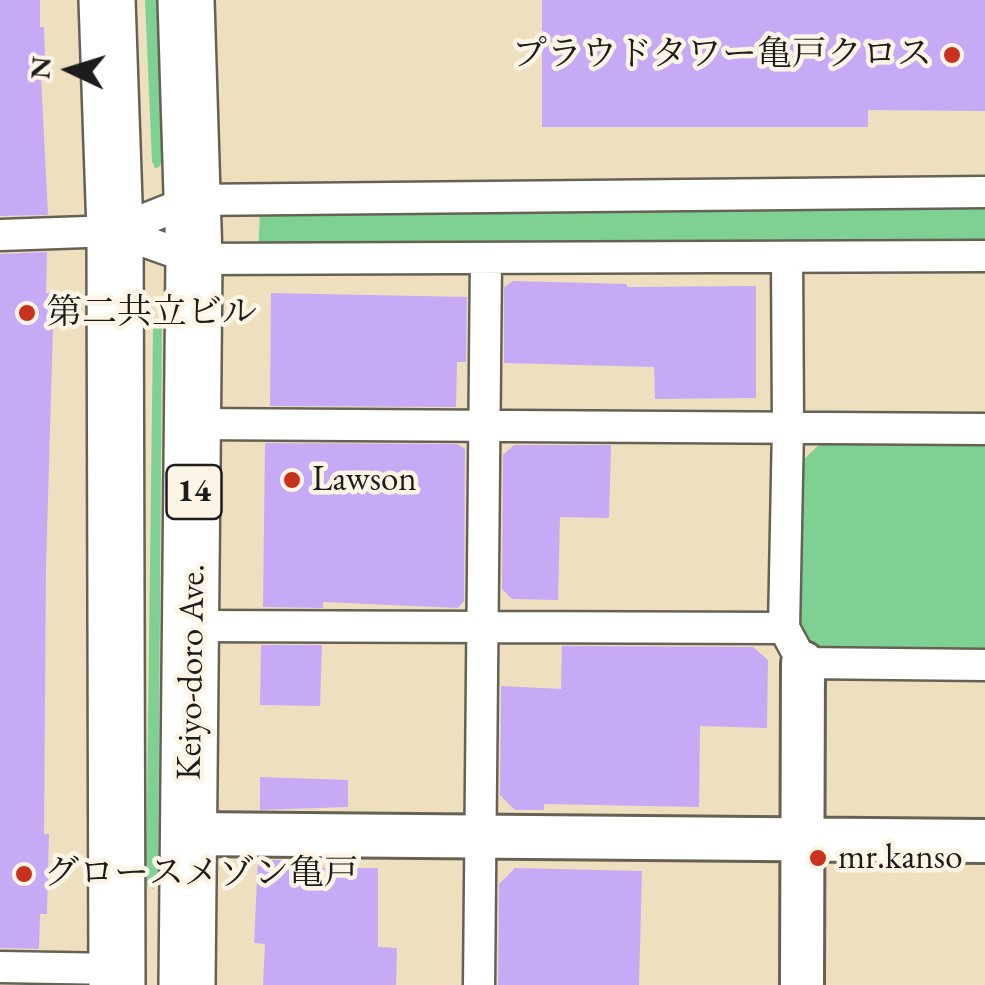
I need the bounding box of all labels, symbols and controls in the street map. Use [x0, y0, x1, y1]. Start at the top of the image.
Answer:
north arrow [20, 20, 120, 120]
place label: プラウドタワー亀戸クロス [512, 34, 932, 76]
marker: プラウドタワー亀戸クロス [941, 44, 963, 66]
text: N [21, 55, 59, 80]
place label: 第二共立ビル [47, 292, 257, 334]
marker: 第二共立ビル [16, 302, 38, 324]
place label: Lawson [312, 459, 417, 501]
road number: 14 [166, 465, 222, 519]
marker: Lawson [281, 469, 303, 491]
street label: Keiyo-doro Ave. [169, 563, 215, 781]
place label: mr.kanso [838, 837, 962, 879]
marker: mr.kanso [807, 847, 829, 869]
place label: グロースメゾン亀戸 [44, 853, 359, 895]
marker: グロースメゾン亀戸 [13, 863, 35, 885]

